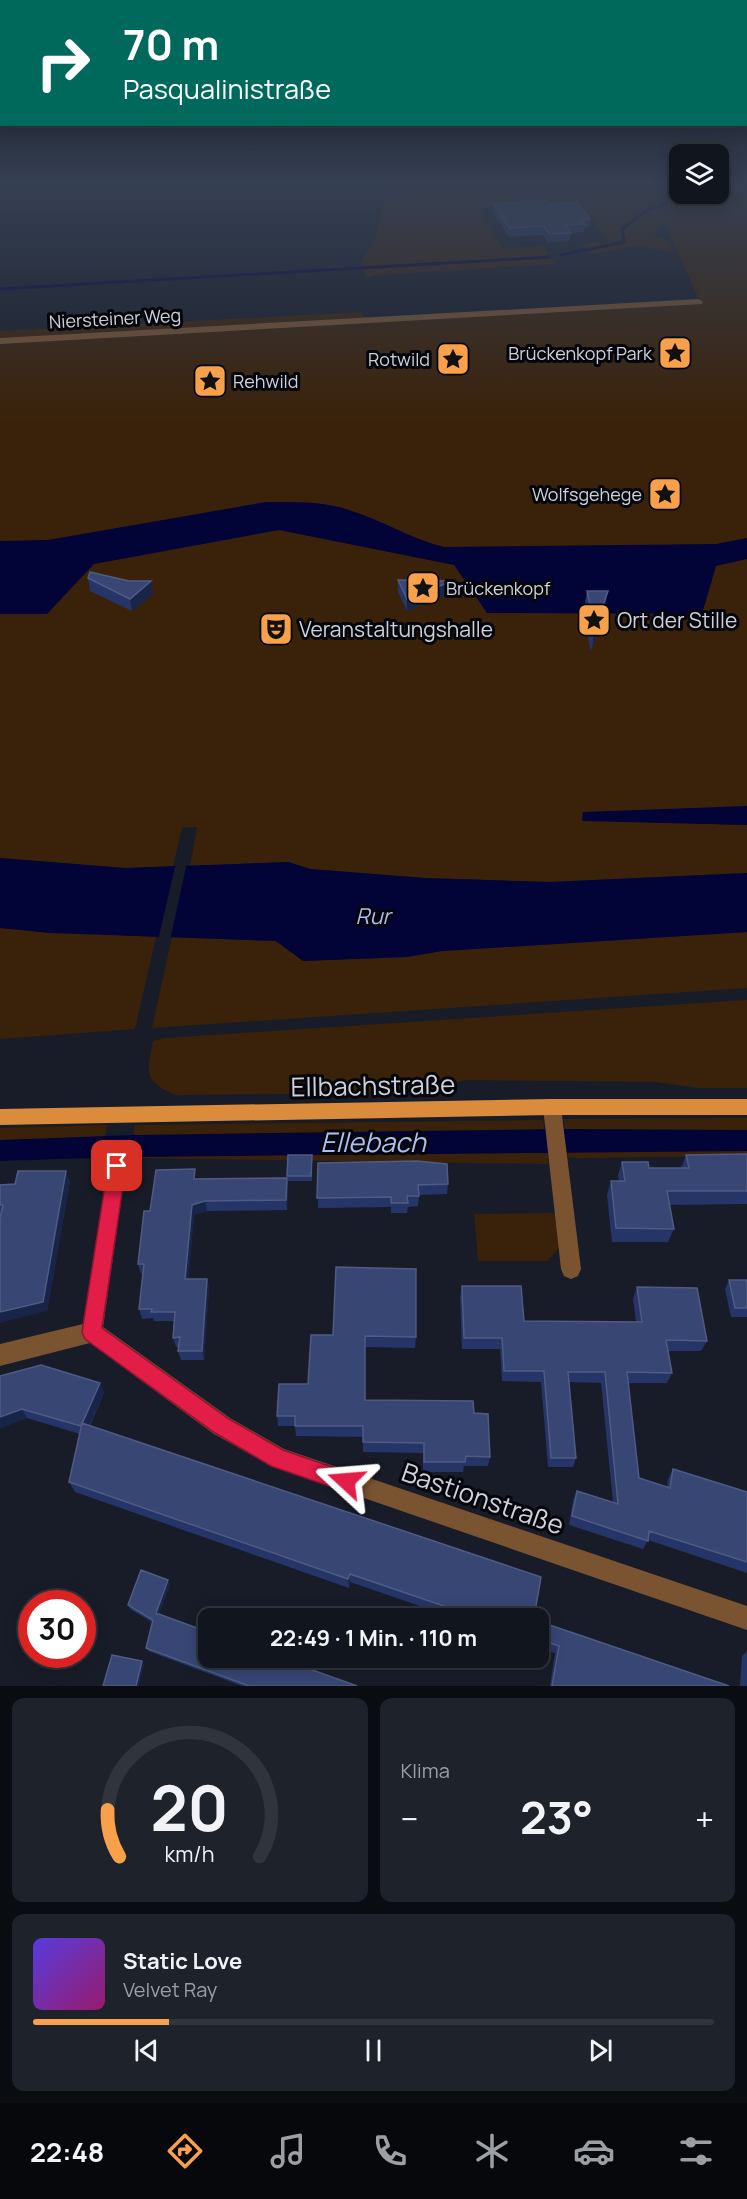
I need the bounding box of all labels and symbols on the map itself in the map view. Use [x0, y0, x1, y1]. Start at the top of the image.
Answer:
street label: Niersteiner Weg [48, 303, 182, 333]
place icon: Brückenkopf Park [657, 335, 693, 371]
place icon: Rotwild [435, 341, 471, 377]
place label: Brückenkopf Park [508, 341, 653, 365]
place label: Rotwild [368, 347, 430, 371]
place icon: Rehwild [192, 363, 228, 399]
place label: Rehwild [233, 369, 298, 393]
place icon: Wolfsgehege [647, 476, 683, 512]
place label: Wolfsgehege [532, 482, 642, 506]
place icon: Brückenkopf [405, 570, 441, 606]
place label: Brückenkopf [446, 576, 551, 600]
place icon: Ort der Stille [576, 602, 612, 638]
place label: Ort der Stille [617, 606, 737, 634]
theatre icon: Veranstaltungshalle [258, 611, 294, 647]
place label: Veranstaltungshalle [299, 615, 493, 643]
water label: Rur [356, 901, 394, 931]
street label: Ellbachstraße [290, 1066, 456, 1104]
water label: Ellebach [320, 1123, 427, 1160]
pin [91, 1140, 142, 1191]
position arrow [314, 1449, 378, 1513]
street label: Bastionstraße [397, 1453, 569, 1543]
speed limit sign: 30 [18, 1590, 96, 1668]

